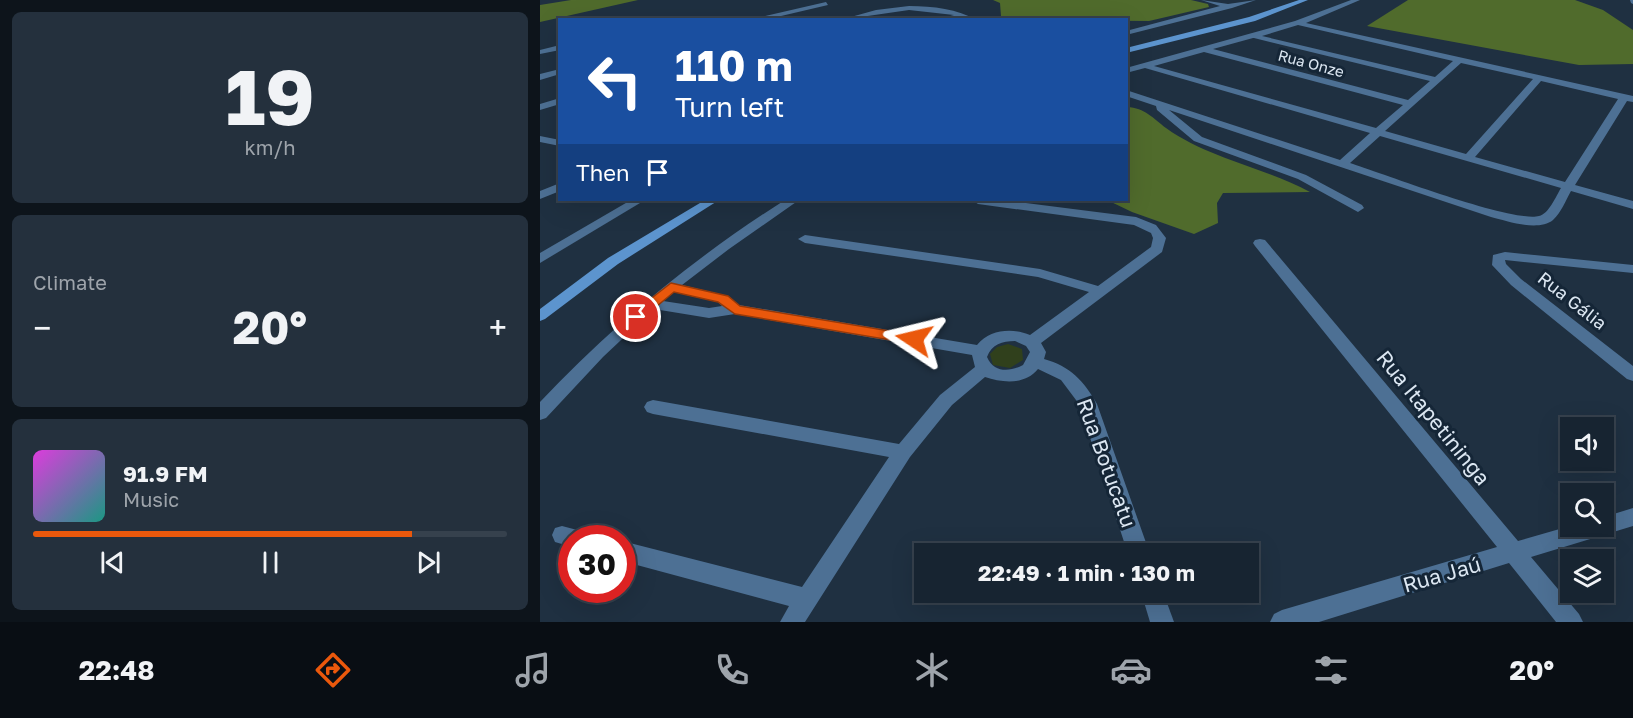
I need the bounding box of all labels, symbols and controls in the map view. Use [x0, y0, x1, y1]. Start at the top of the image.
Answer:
text: 110 m [675, 40, 793, 90]
icon: left [576, 42, 654, 120]
street label: Rua Onze [1276, 46, 1347, 81]
text: 19 [225, 49, 315, 142]
text: Turn left [675, 91, 784, 123]
text: km/h [245, 135, 295, 159]
icon: arrive [641, 156, 674, 189]
text: Then [576, 159, 629, 186]
street label: Rua Gália [1534, 267, 1611, 334]
text: Climate [33, 270, 107, 294]
pin [610, 291, 661, 342]
text: 20° [233, 300, 307, 354]
icon: arrive [619, 300, 652, 333]
position arrow [882, 307, 946, 371]
text: − [33, 308, 51, 347]
text: + [489, 308, 507, 347]
street label: Rua Itapetininga [1371, 345, 1496, 490]
street label: Rua Botucatu [1072, 394, 1142, 531]
map controls [1560, 417, 1614, 603]
button: sound [1560, 417, 1614, 471]
text: 91.9 FM [123, 460, 207, 487]
button: search [1560, 483, 1614, 537]
text: Music [123, 487, 179, 511]
speed limit sign: 30 [558, 525, 636, 603]
icon: previous [96, 546, 129, 579]
icon: pause [254, 546, 287, 579]
icon: next [412, 546, 445, 579]
button: layers [1560, 549, 1614, 603]
street label: Rua Jaú [1400, 551, 1484, 598]
text: 22:49 · 1 min · 130 m [978, 559, 1195, 586]
icon: directions [312, 649, 354, 691]
icon: music [512, 649, 554, 691]
icon: phone [711, 649, 753, 691]
icon: climate [911, 649, 953, 691]
icon: car [1110, 649, 1152, 691]
icon: filters [1310, 649, 1352, 691]
text: 22:48 [79, 654, 155, 686]
text: 20° [1510, 654, 1554, 686]

